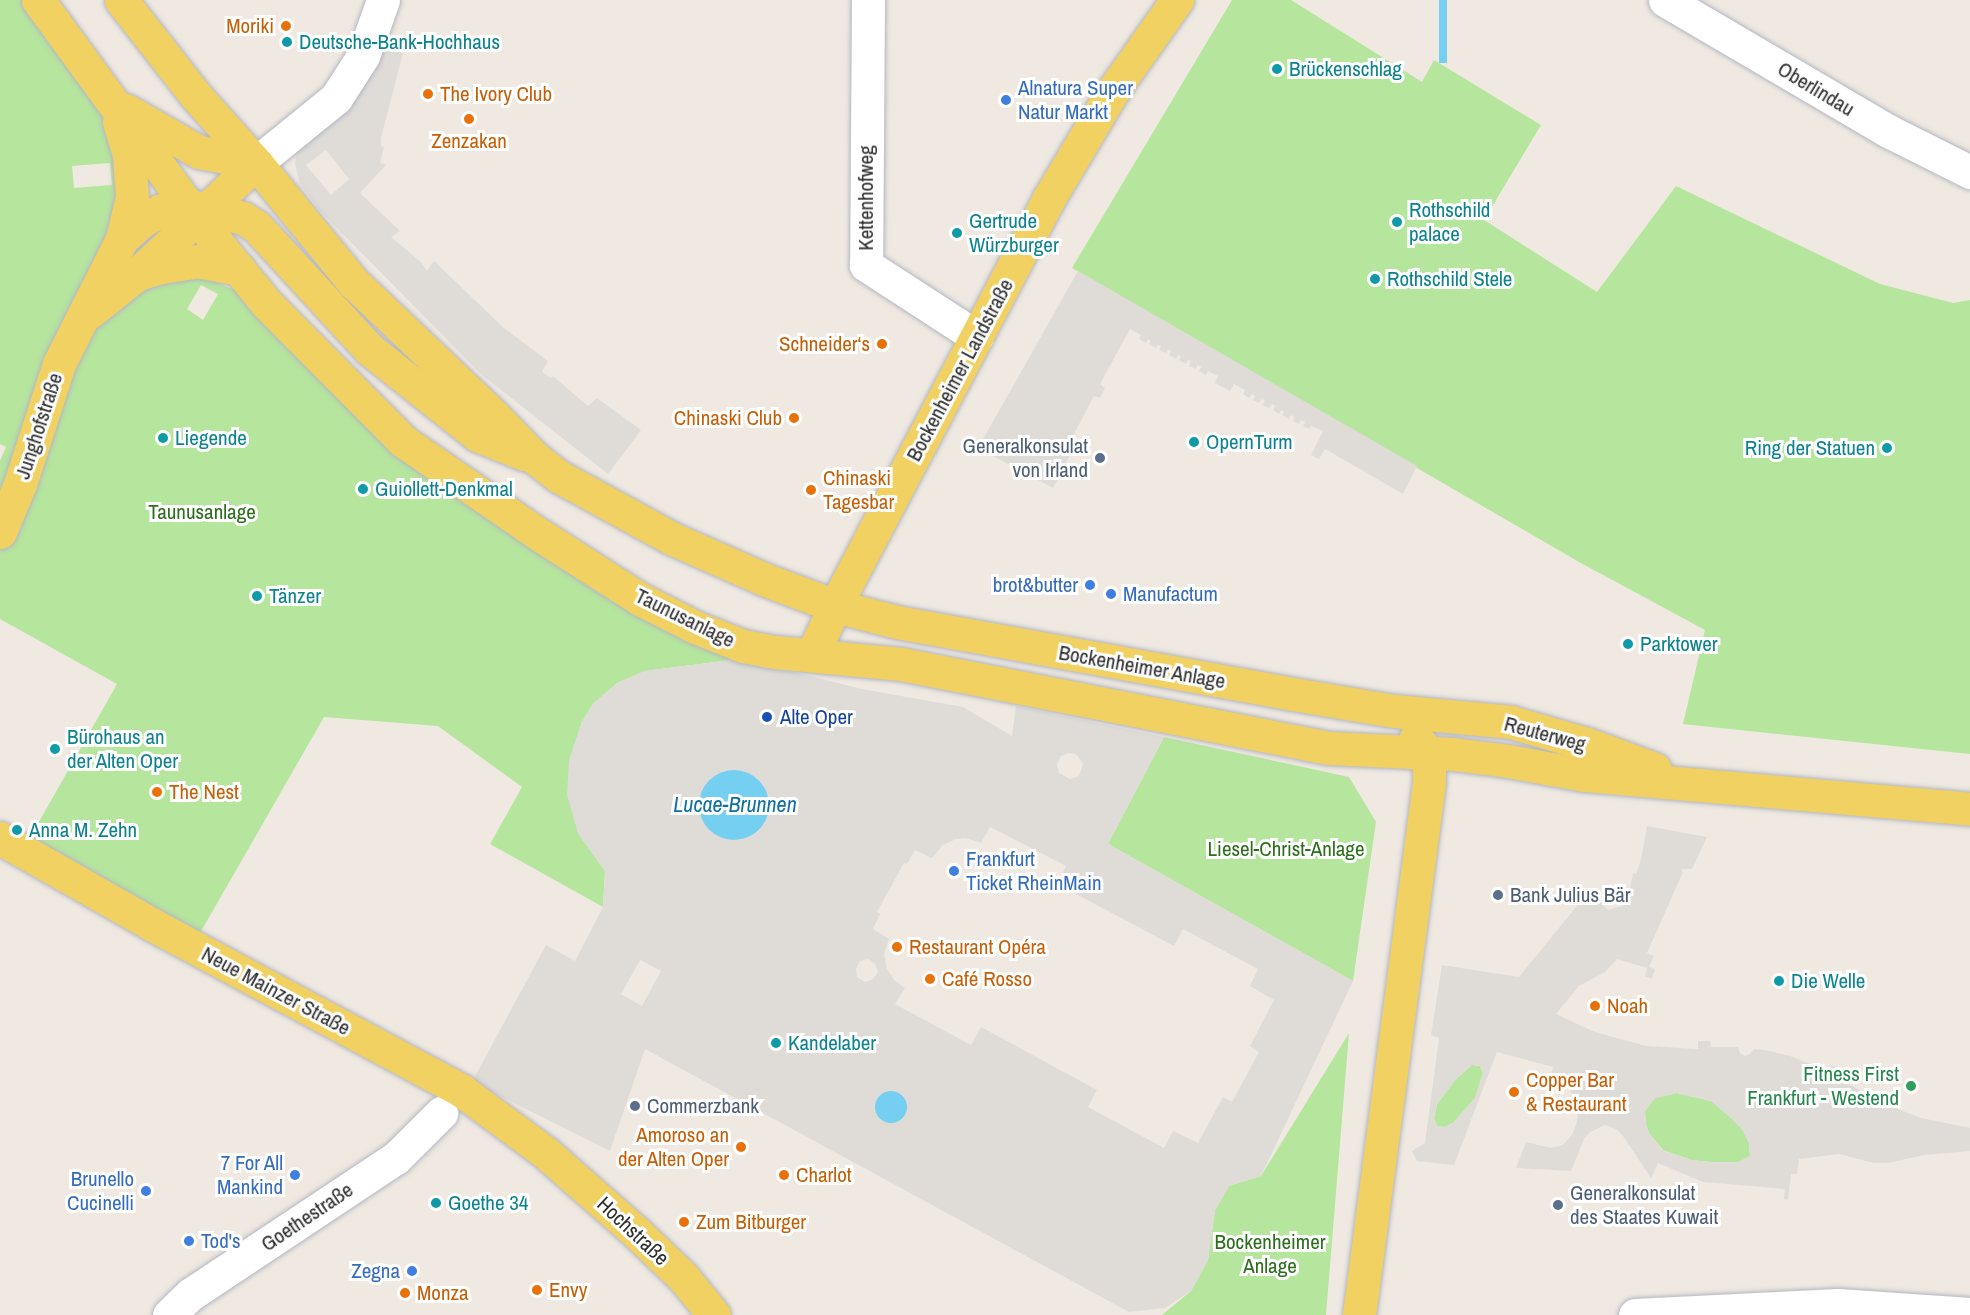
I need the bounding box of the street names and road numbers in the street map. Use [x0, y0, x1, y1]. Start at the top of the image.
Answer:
street label: Oberlindau [1773, 56, 1859, 122]
street label: Kettenhofweg [853, 145, 879, 251]
street label: Bockenheimer Landstraße [901, 274, 1019, 466]
street label: Junghofstraße [10, 370, 68, 482]
street label: Taunusanlage [631, 583, 739, 653]
street label: Bockenheimer Anlage [1056, 640, 1228, 694]
street label: Reuterweg [1502, 711, 1588, 757]
street label: Neue Mainzer Straße [197, 941, 355, 1041]
street label: Goethestraße [256, 1177, 358, 1257]
street label: Hochstraße [592, 1191, 674, 1271]

